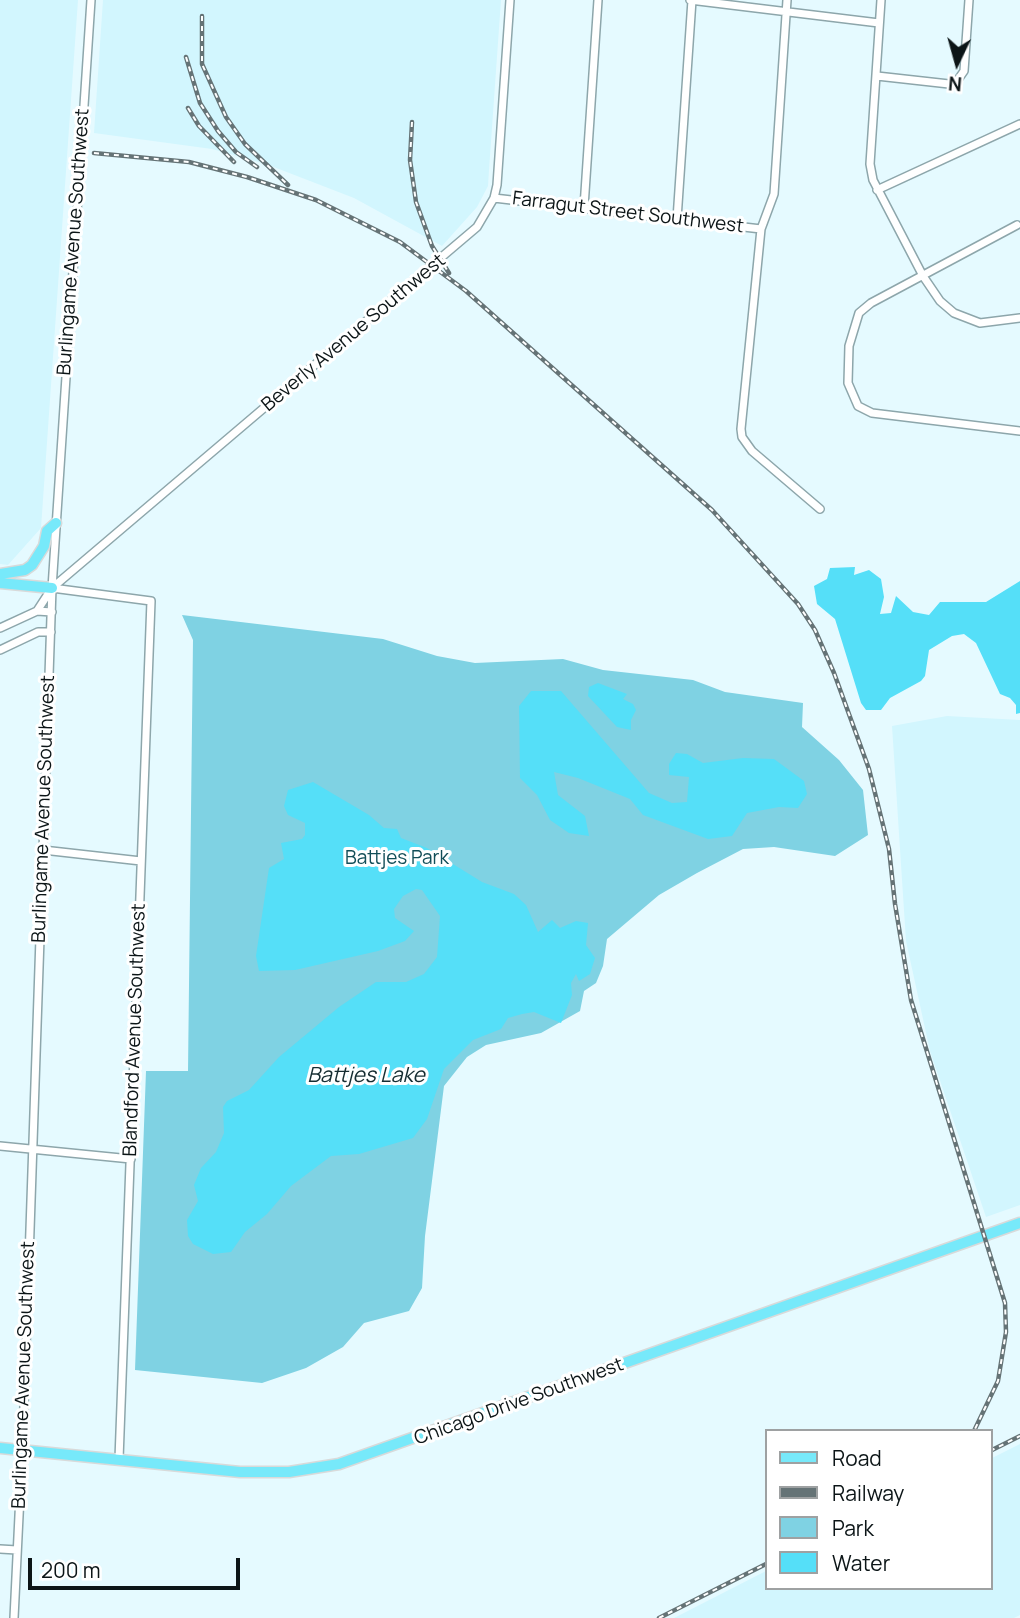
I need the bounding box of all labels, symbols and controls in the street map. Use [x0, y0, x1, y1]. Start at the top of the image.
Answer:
north arrow [922, 28, 992, 98]
text: N [947, 70, 963, 97]
street label: Burlingame Avenue Southwest [53, 108, 95, 376]
street label: Farragut Street Southwest [511, 187, 745, 239]
street label: Beverly Avenue Southwest [258, 249, 450, 417]
street label: Burlingame Avenue Southwest [28, 675, 60, 943]
park label: Battjes Park [345, 848, 449, 870]
street label: Blandford Avenue Southwest [119, 903, 151, 1157]
water label: Battjes Lake [307, 1063, 425, 1089]
street label: Burlingame Avenue Southwest [8, 1241, 40, 1509]
street label: Chicago Drive Southwest [411, 1354, 627, 1450]
legend [764, 1429, 992, 1590]
text: Road [832, 1444, 882, 1472]
text: Railway [832, 1479, 904, 1507]
text: Park [832, 1514, 874, 1542]
scale bar [32, 1544, 243, 1588]
text: Water [832, 1549, 890, 1577]
text: 200 m [41, 1556, 101, 1584]

